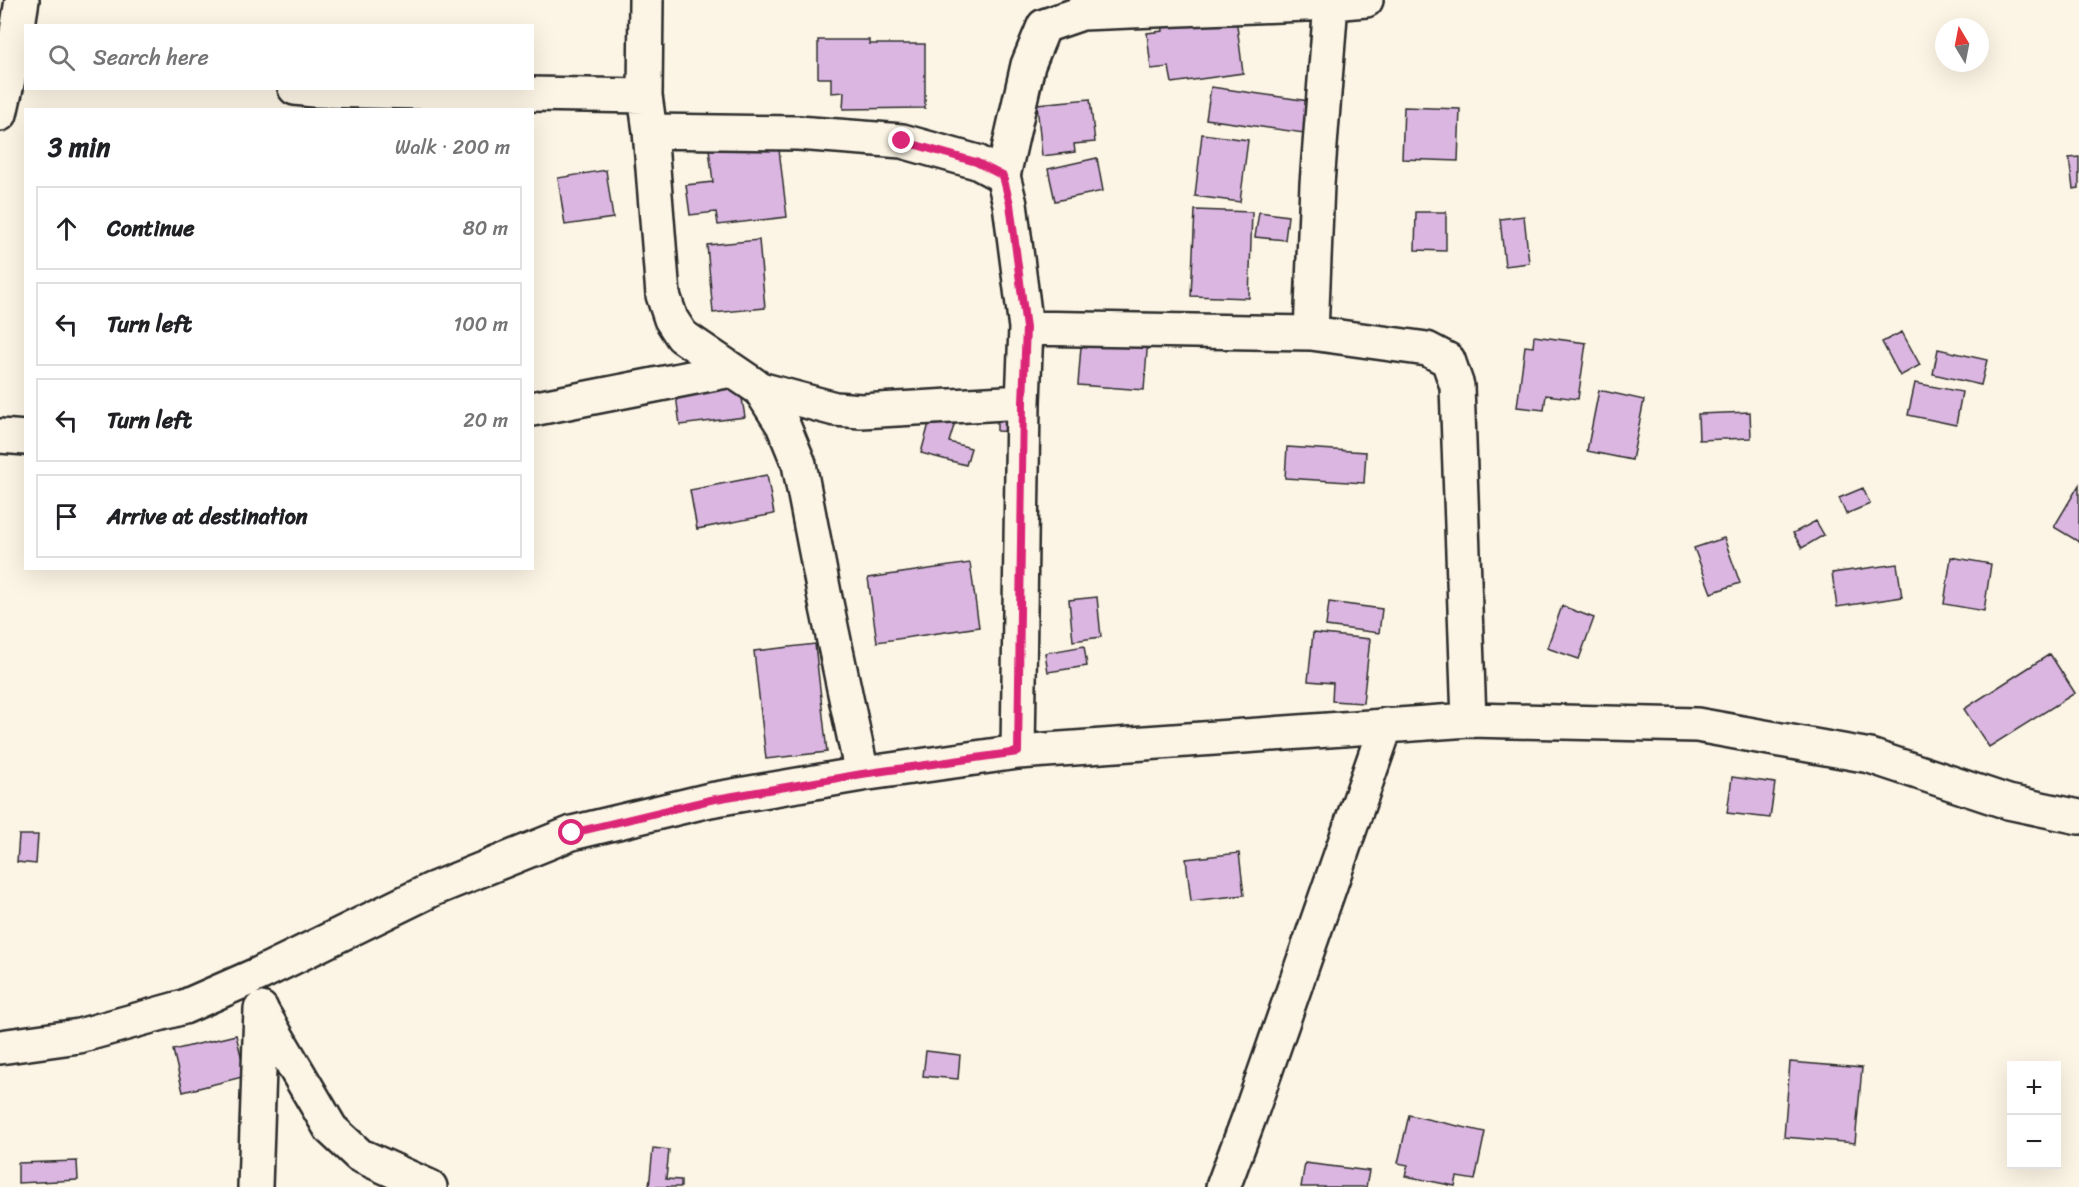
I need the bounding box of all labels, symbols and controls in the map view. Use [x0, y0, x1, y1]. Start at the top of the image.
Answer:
north arrow [1935, 18, 1989, 72]
search box [24, 24, 534, 90]
text: Search here [93, 38, 209, 77]
icon: search [45, 41, 78, 74]
text: 3 min [48, 124, 110, 170]
route end [888, 127, 914, 153]
text: Walk · 200 m [395, 130, 510, 165]
text: Continue [107, 209, 195, 248]
text: 80 m [463, 211, 508, 246]
icon: ahead [50, 212, 83, 245]
text: Turn left [107, 305, 192, 344]
text: 100 m [454, 307, 508, 342]
icon: left [50, 308, 83, 341]
text: Turn left [107, 401, 192, 440]
text: 20 m [463, 403, 508, 438]
icon: left [50, 404, 83, 437]
text: Arrive at destination [107, 497, 308, 536]
icon: arrive [50, 500, 83, 533]
route start [558, 819, 584, 845]
map controls [2007, 1061, 2061, 1169]
button: + [2007, 1061, 2061, 1115]
button: − [2007, 1115, 2061, 1169]

